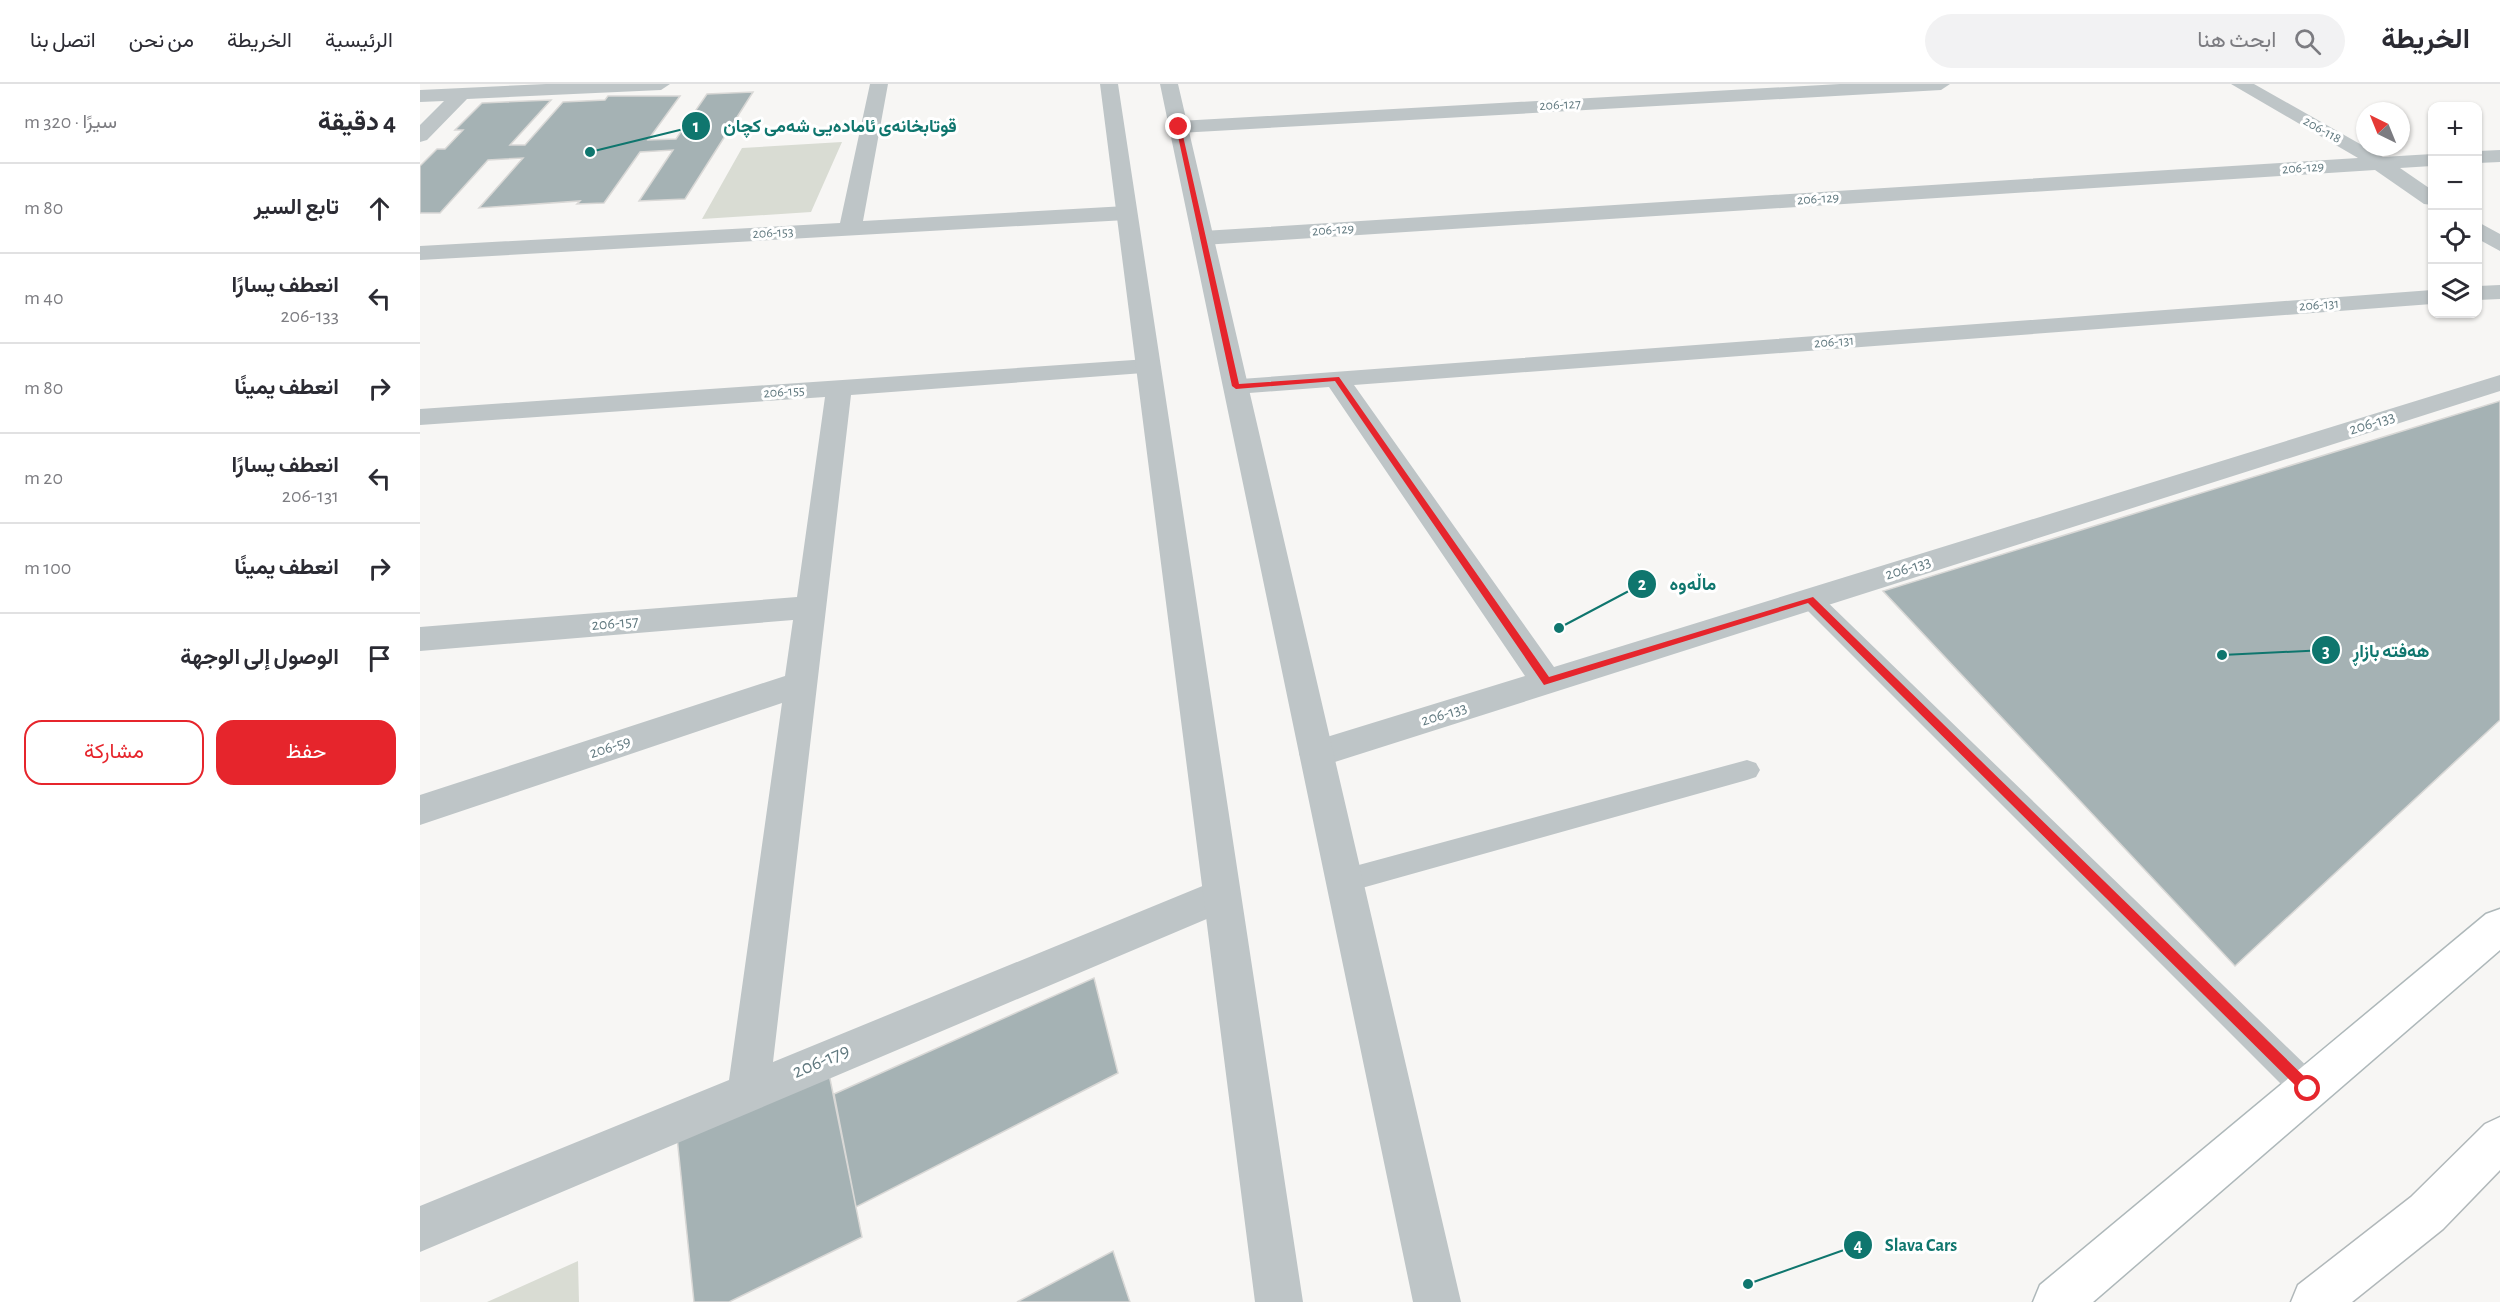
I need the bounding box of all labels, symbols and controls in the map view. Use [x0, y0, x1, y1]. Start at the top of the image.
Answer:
search box [1925, 14, 2345, 68]
icon: search [2291, 25, 2324, 58]
text: الخريطة [2381, 26, 2470, 54]
text: ابحث هنا [2197, 29, 2276, 51]
text: اتصل بنا [30, 30, 96, 51]
text: من نحن [129, 30, 194, 51]
text: الخريطة [227, 30, 292, 51]
text: الرئيسية [325, 30, 393, 51]
street label: 206-127 [1539, 97, 1581, 113]
north arrow [2356, 102, 2410, 156]
map controls [2428, 102, 2482, 318]
button: + [2428, 102, 2482, 156]
callout: قوتابخانەی ئامادەیی شەمی کچان [681, 108, 968, 144]
text: 4 دقيقة [318, 109, 396, 135]
text: سيرًا · 320 m [24, 112, 117, 132]
route end [1165, 113, 1191, 139]
street label: 206-118 [2301, 114, 2343, 146]
text: 1 [693, 118, 699, 136]
text: قوتابخانەی ئامادەیی شەمی کچان [723, 118, 957, 138]
button: − [2428, 156, 2482, 210]
street label: 206-129 [2281, 160, 2325, 176]
street label: 206-129 [1796, 191, 1840, 207]
icon: ahead [363, 192, 396, 225]
text: تابع السير [254, 196, 339, 218]
text: 80 m [24, 198, 63, 218]
button: locate [2428, 210, 2482, 264]
street label: 206-129 [1311, 222, 1355, 238]
street label: 206-153 [752, 225, 794, 241]
button: layers [2428, 264, 2482, 318]
text: انعطف يسارًا [232, 274, 339, 296]
icon: left [363, 282, 396, 315]
text: 40 m [24, 288, 64, 308]
street label: 206-131 [2299, 297, 2339, 313]
text: 206-133 [280, 306, 339, 326]
street label: 206-131 [1814, 334, 1854, 350]
icon: right [363, 372, 396, 405]
text: انعطف يمينًا [234, 376, 339, 398]
text: 80 m [24, 378, 63, 398]
street label: 206-155 [763, 384, 805, 400]
street label: 206-133 [2347, 408, 2397, 438]
text: انعطف يسارًا [232, 454, 339, 476]
icon: left [363, 462, 396, 495]
text: 20 m [24, 468, 63, 488]
text: 206-131 [282, 486, 339, 506]
icon: right [363, 552, 396, 585]
street label: 206-133 [1883, 553, 1933, 583]
text: انعطف يمينًا [234, 556, 339, 578]
text: 100 m [24, 558, 71, 578]
callout: ماڵەوە [1627, 566, 1728, 602]
text: ماڵەوە [1670, 573, 1717, 595]
text: 2 [1638, 576, 1647, 594]
street label: 206-157 [591, 613, 639, 633]
callout: هەفتە بازاڕ [2311, 632, 2442, 668]
icon: arrive [363, 642, 396, 675]
text: هەفتە بازاڕ [2352, 642, 2429, 666]
text: 3 [2322, 643, 2330, 661]
text: الوصول إلى الوجهة [180, 646, 339, 668]
street label: 206-133 [1419, 699, 1469, 729]
button: مشاركة [24, 720, 204, 785]
button: حفظ [216, 720, 396, 785]
street label: 206-59 [587, 733, 633, 761]
street label: 206-179 [790, 1040, 852, 1082]
route start [2294, 1075, 2320, 1101]
callout: Slava Cars [1843, 1227, 1970, 1263]
text: 4 [1853, 1237, 1863, 1255]
text: Slava Cars [1885, 1237, 1957, 1255]

